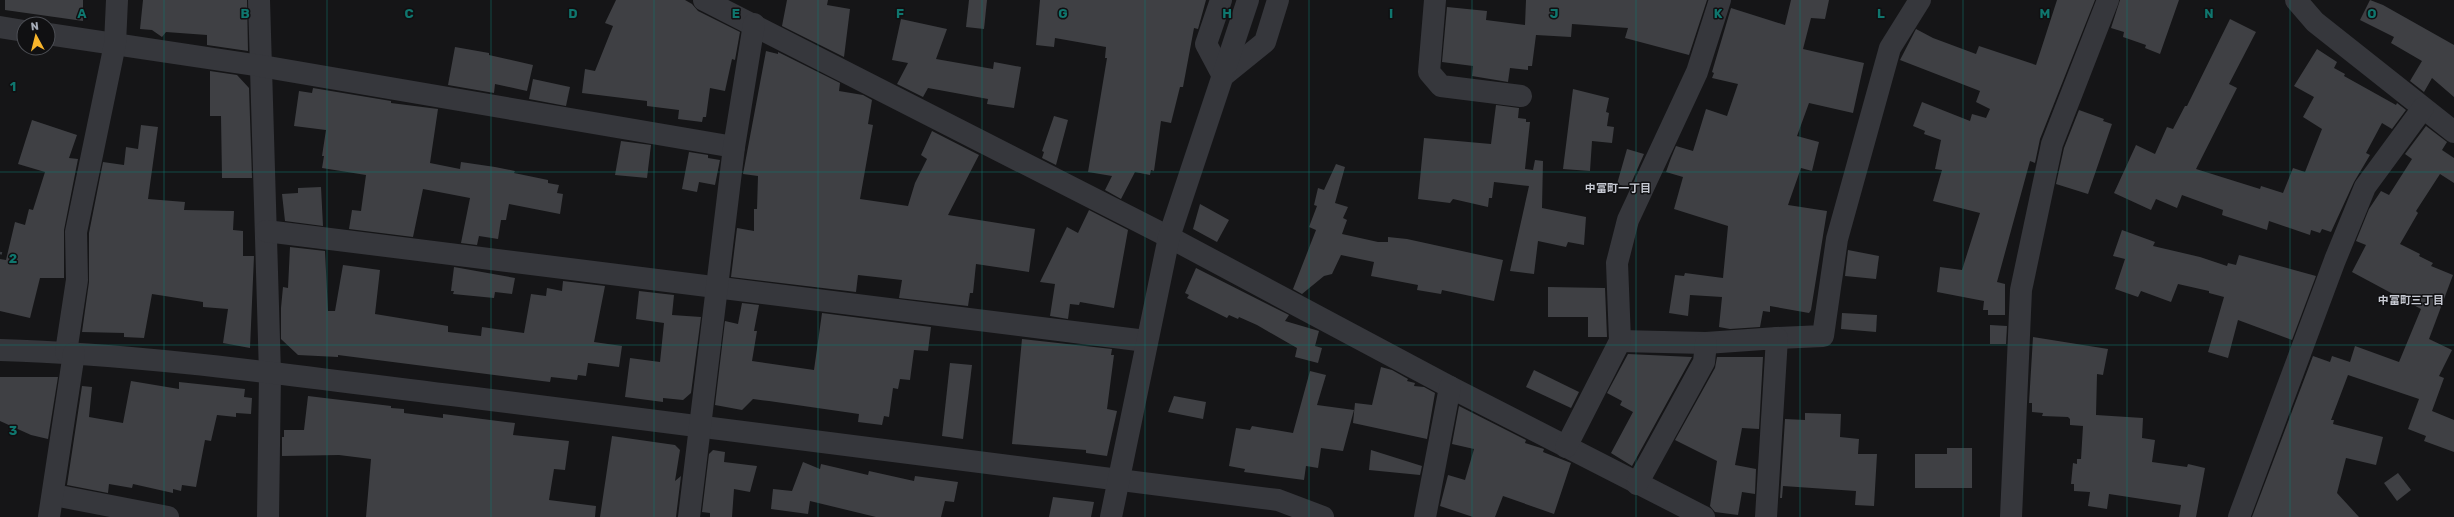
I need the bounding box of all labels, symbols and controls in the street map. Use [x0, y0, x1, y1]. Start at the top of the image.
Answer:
text: A [77, 6, 87, 21]
text: B [240, 6, 250, 21]
text: C [404, 6, 414, 21]
text: D [568, 6, 578, 21]
text: E [732, 6, 740, 21]
text: F [896, 6, 904, 21]
text: G [1058, 6, 1068, 21]
text: H [1222, 6, 1232, 21]
text: I [1389, 6, 1393, 21]
text: J [1550, 6, 1558, 21]
text: K [1714, 6, 1723, 21]
text: L [1877, 6, 1885, 21]
text: M [2040, 6, 2050, 21]
text: N [2204, 6, 2214, 21]
text: O [2367, 6, 2377, 21]
north arrow [16, 16, 56, 56]
text: N [30, 20, 40, 34]
text: 1 [10, 79, 16, 94]
district label: 中富町一丁目 [1585, 182, 1651, 195]
text: 2 [9, 251, 17, 266]
district label: 中富町三丁目 [2378, 294, 2444, 307]
text: 3 [9, 423, 18, 438]

